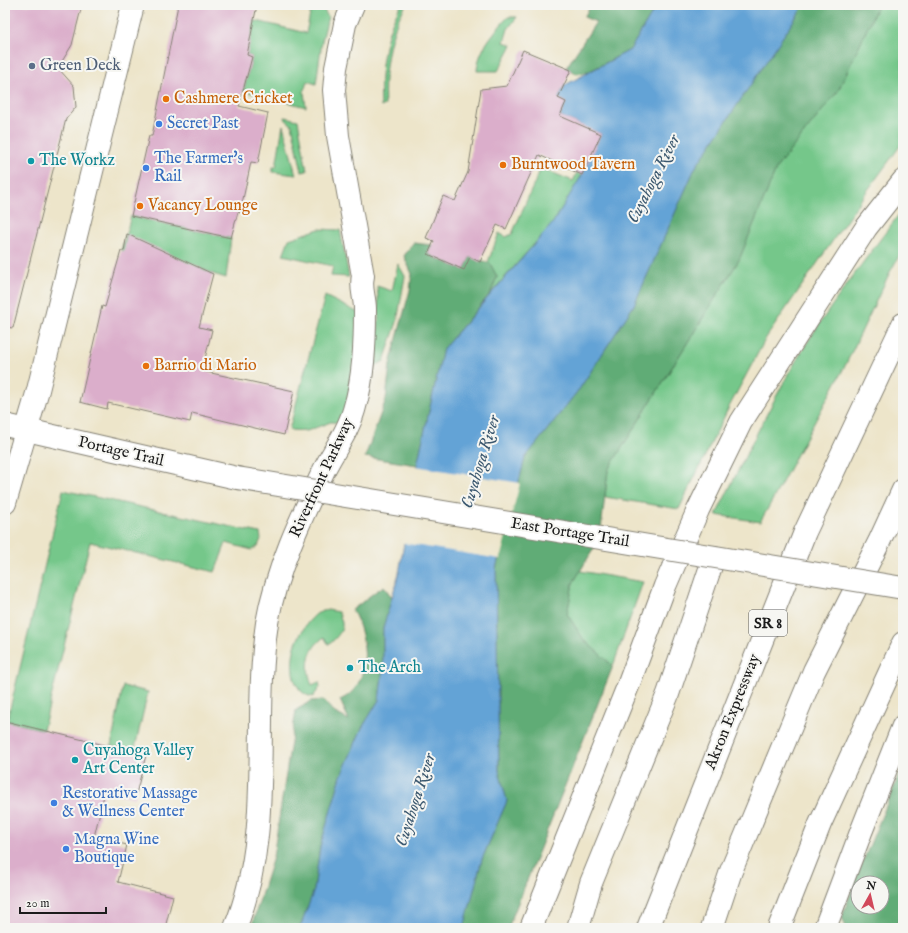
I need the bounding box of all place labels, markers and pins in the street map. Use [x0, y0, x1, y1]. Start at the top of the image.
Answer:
place label: Green Deck [40, 56, 121, 76]
marker: Green Deck [27, 61, 37, 71]
place label: Cashmere Cricket [174, 89, 293, 109]
marker: Cashmere Cricket [161, 94, 171, 104]
place label: Secret Past [167, 114, 239, 134]
marker: Secret Past [154, 119, 164, 129]
place label: The Farmer's Rail [154, 149, 244, 187]
place label: The Workz [39, 151, 115, 171]
place label: Burntwood Tavern [511, 155, 636, 175]
marker: The Workz [26, 156, 36, 166]
marker: Burntwood Tavern [498, 160, 508, 170]
marker: The Farmer's Rail [141, 163, 151, 173]
place label: Vacancy Lounge [147, 196, 258, 216]
marker: Vacancy Lounge [135, 201, 145, 211]
place label: Barrio di Mario [154, 356, 257, 376]
marker: Barrio di Mario [141, 361, 151, 371]
place label: The Arch [358, 658, 422, 678]
marker: The Arch [345, 663, 355, 673]
place label: Cuyahoga Valley Art Center [82, 741, 194, 779]
marker: Cuyahoga Valley Art Center [70, 755, 80, 765]
place label: Restorative Massage & Wellness Center [62, 784, 198, 822]
marker: Restorative Massage & Wellness Center [49, 798, 59, 808]
place label: Magna Wine Boutique [74, 830, 159, 868]
marker: Magna Wine Boutique [61, 844, 71, 854]

